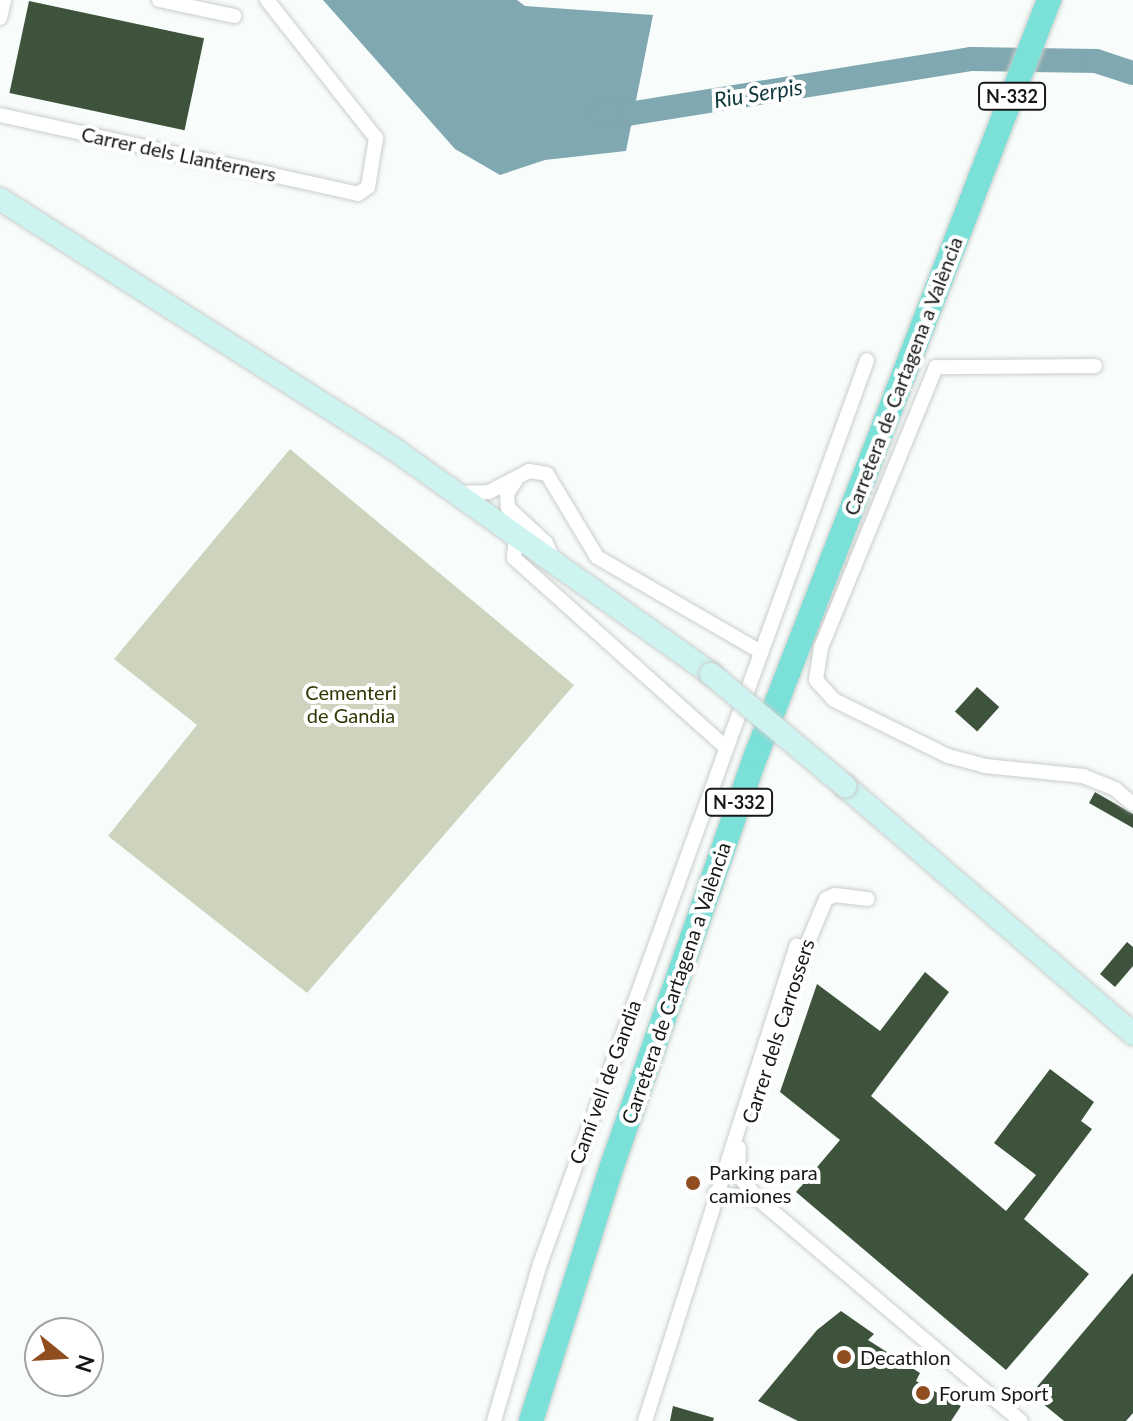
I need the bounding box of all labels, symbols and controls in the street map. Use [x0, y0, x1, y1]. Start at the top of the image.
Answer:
water label: Riu Serpis [712, 73, 804, 113]
road number: N-332 [978, 82, 1046, 110]
street label: Carrer dels Llanterners [79, 122, 279, 186]
street label: Carretera de Cartagena a València [839, 233, 967, 519]
park label: Cementeri de Gandia [305, 680, 397, 727]
road number: N-332 [705, 788, 773, 816]
street label: Carretera de Cartagena a València [616, 839, 736, 1127]
street label: Carrer dels Carrossers [737, 935, 819, 1127]
street label: Camí vell de Gandia [564, 996, 646, 1168]
place label: Parking para camiones [709, 1160, 818, 1207]
marker: Parking para camiones [684, 1174, 702, 1192]
north arrow [24, 1317, 104, 1397]
place label: Decathlon [860, 1345, 951, 1369]
marker: Decathlon [835, 1348, 853, 1366]
text: N [70, 1352, 101, 1376]
place label: Forum Sport [939, 1381, 1048, 1405]
marker: Forum Sport [914, 1384, 932, 1402]

